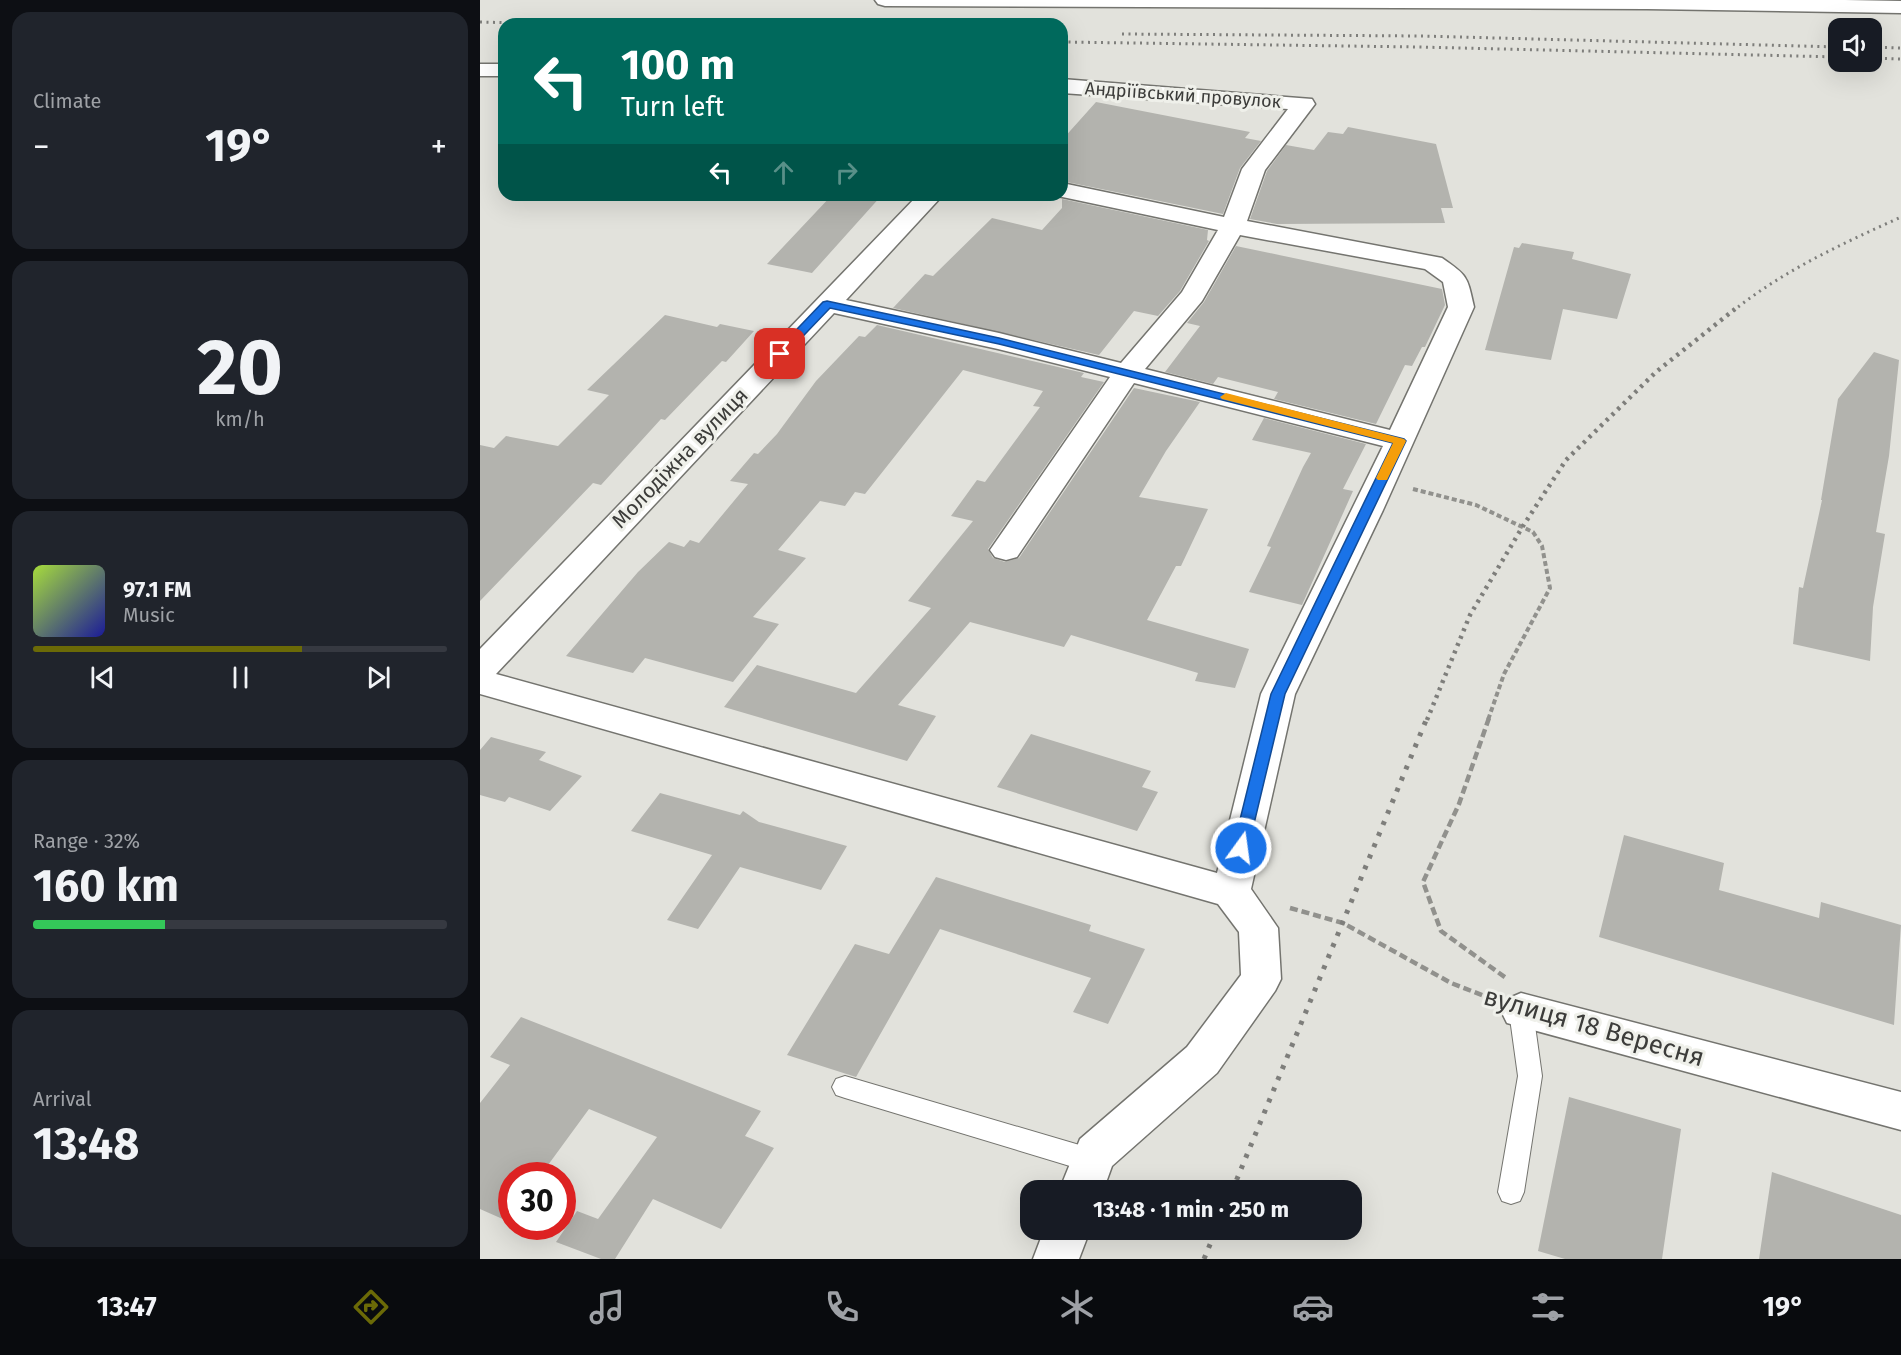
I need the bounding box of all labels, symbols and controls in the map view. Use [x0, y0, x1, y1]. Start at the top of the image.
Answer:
map controls [1828, 18, 1882, 72]
button: sound [1828, 18, 1882, 72]
text: 100 m [621, 40, 735, 90]
icon: left [522, 42, 600, 120]
street label: Андріївський провулок [1084, 77, 1282, 113]
text: Climate [33, 89, 101, 113]
text: Turn left [621, 91, 724, 123]
text: 19° [205, 119, 275, 173]
text: − [33, 127, 50, 167]
text: + [431, 127, 447, 167]
icon: left [704, 156, 737, 189]
icon: ahead [767, 156, 800, 189]
icon: right [830, 156, 863, 189]
text: 20 [197, 321, 283, 415]
pin [754, 328, 805, 379]
icon: arrive [763, 337, 796, 370]
street label: Молодіжна вулиця [606, 382, 754, 534]
text: km/h [215, 407, 265, 431]
text: 97.1 FM [123, 576, 191, 603]
text: Music [123, 603, 175, 627]
icon: previous [86, 661, 119, 694]
icon: pause [224, 661, 257, 694]
icon: next [362, 661, 395, 694]
position arrow [1209, 816, 1273, 880]
text: Range · 32% [33, 829, 140, 853]
text: 160 km [33, 859, 179, 913]
street label: вулиця 18 Вересня [1480, 981, 1708, 1073]
text: Arrival [33, 1087, 92, 1111]
text: 13:48 [33, 1117, 139, 1171]
speed limit sign: 30 [498, 1162, 576, 1240]
text: 13:48 · 1 min · 250 m [1093, 1196, 1289, 1223]
icon: directions [350, 1286, 392, 1328]
icon: music [586, 1286, 628, 1328]
icon: phone [821, 1286, 863, 1328]
icon: climate [1056, 1286, 1098, 1328]
icon: car [1292, 1286, 1334, 1328]
icon: filters [1527, 1286, 1569, 1328]
text: 13:47 [97, 1291, 157, 1323]
text: 19° [1762, 1291, 1804, 1323]

